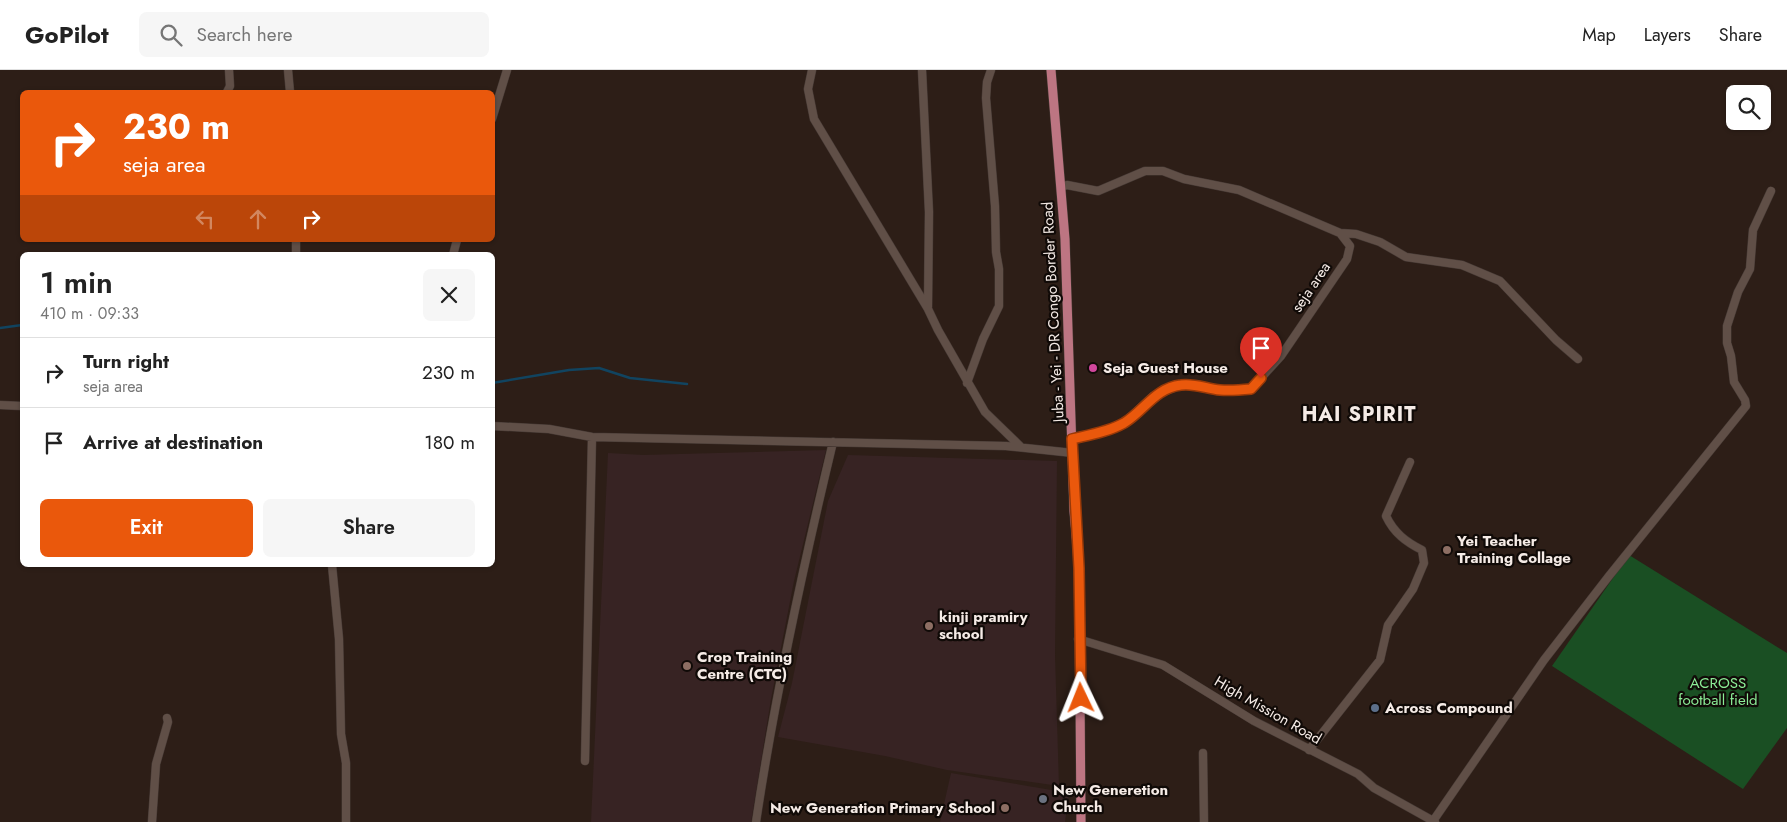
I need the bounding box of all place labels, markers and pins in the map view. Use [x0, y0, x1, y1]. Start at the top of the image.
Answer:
pin [1240, 327, 1282, 378]
place label: Seja Guest House [1103, 357, 1228, 379]
marker: Seja Guest House [1087, 362, 1099, 374]
place label: Yei Teacher Training Collage [1456, 530, 1571, 569]
marker: Yei Teacher Training Collage [1441, 544, 1453, 556]
place label: kinji pramiry school [939, 606, 1028, 645]
marker: kinji pramiry school [923, 620, 935, 632]
place label: Crop Training Centre (CTC) [697, 646, 792, 685]
marker: Crop Training Centre (CTC) [681, 660, 693, 672]
place label: Across Compound [1384, 697, 1513, 719]
marker: Across Compound [1369, 702, 1381, 714]
place label: New Generetion Church [1053, 779, 1168, 818]
marker: New Generetion Church [1037, 793, 1049, 805]
place label: New Generation Primary School [770, 797, 995, 819]
marker: New Generation Primary School [999, 802, 1011, 814]

